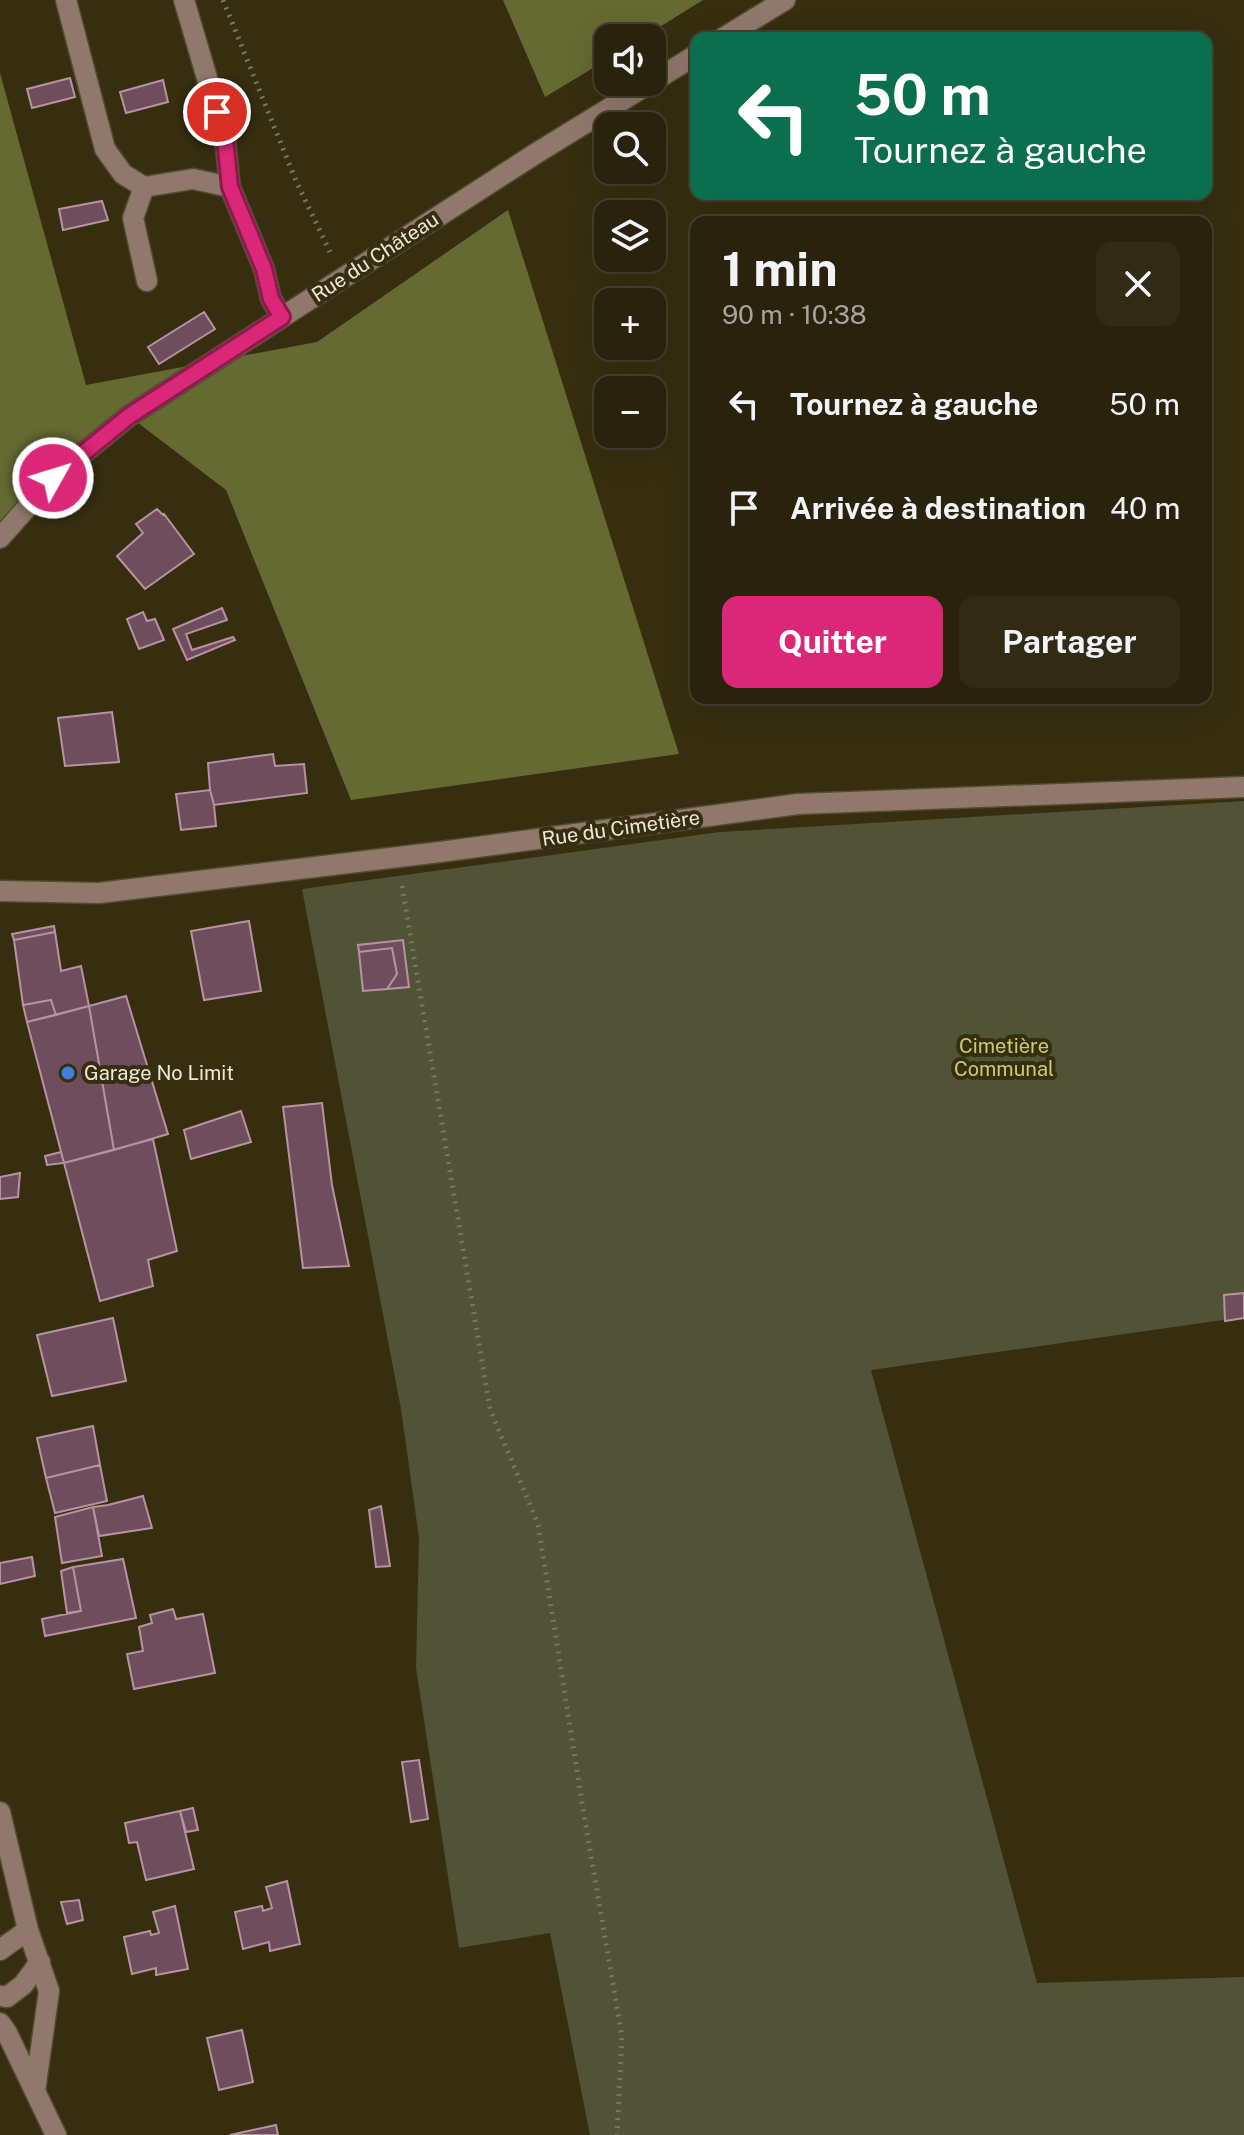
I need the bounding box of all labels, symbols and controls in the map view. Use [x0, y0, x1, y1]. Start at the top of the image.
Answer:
map controls [594, 24, 666, 448]
button: sound [594, 24, 666, 96]
text: 50 m [854, 62, 991, 128]
icon: left [722, 64, 826, 168]
pin [183, 78, 251, 146]
icon: arrive [195, 90, 239, 134]
button: search [594, 112, 666, 184]
text: Tournez à gauche [854, 129, 1147, 171]
button: layers [594, 200, 666, 272]
street label: Rue du Château [307, 207, 443, 307]
text: 1 min [722, 240, 838, 297]
button: close [1096, 242, 1180, 326]
button: + [594, 288, 666, 360]
text: 90 m · 10:38 [722, 299, 867, 330]
button: − [594, 376, 666, 448]
icon: left [722, 382, 766, 426]
text: Tournez à gauche [790, 386, 1038, 422]
text: 50 m [1109, 386, 1180, 422]
position arrow [11, 436, 95, 520]
icon: arrive [722, 486, 766, 530]
text: Arrivée à destination [790, 490, 1086, 526]
text: 40 m [1110, 490, 1181, 526]
button: Quitter [722, 596, 943, 688]
button: Partager [959, 596, 1180, 688]
street label: Rue du Cimetière [540, 805, 702, 851]
park label: Cimetière Communal [954, 1034, 1054, 1081]
place label: Garage No Limit [84, 1061, 234, 1085]
marker: Garage No Limit [59, 1064, 77, 1082]

